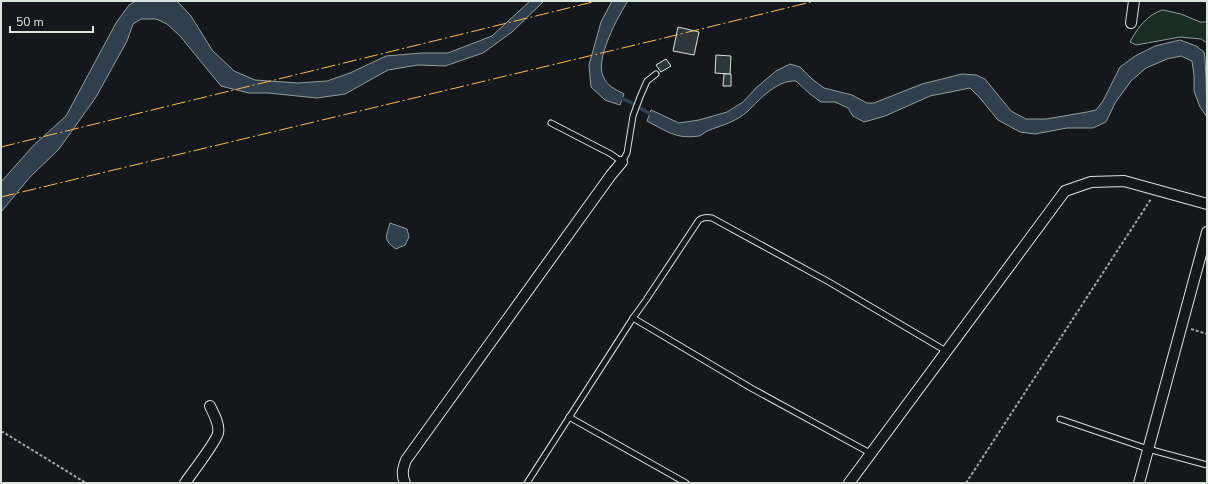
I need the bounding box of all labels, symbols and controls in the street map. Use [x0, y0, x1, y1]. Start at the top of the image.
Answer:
scale bar [10, 8, 93, 34]
text: 50 m [16, 14, 44, 30]

